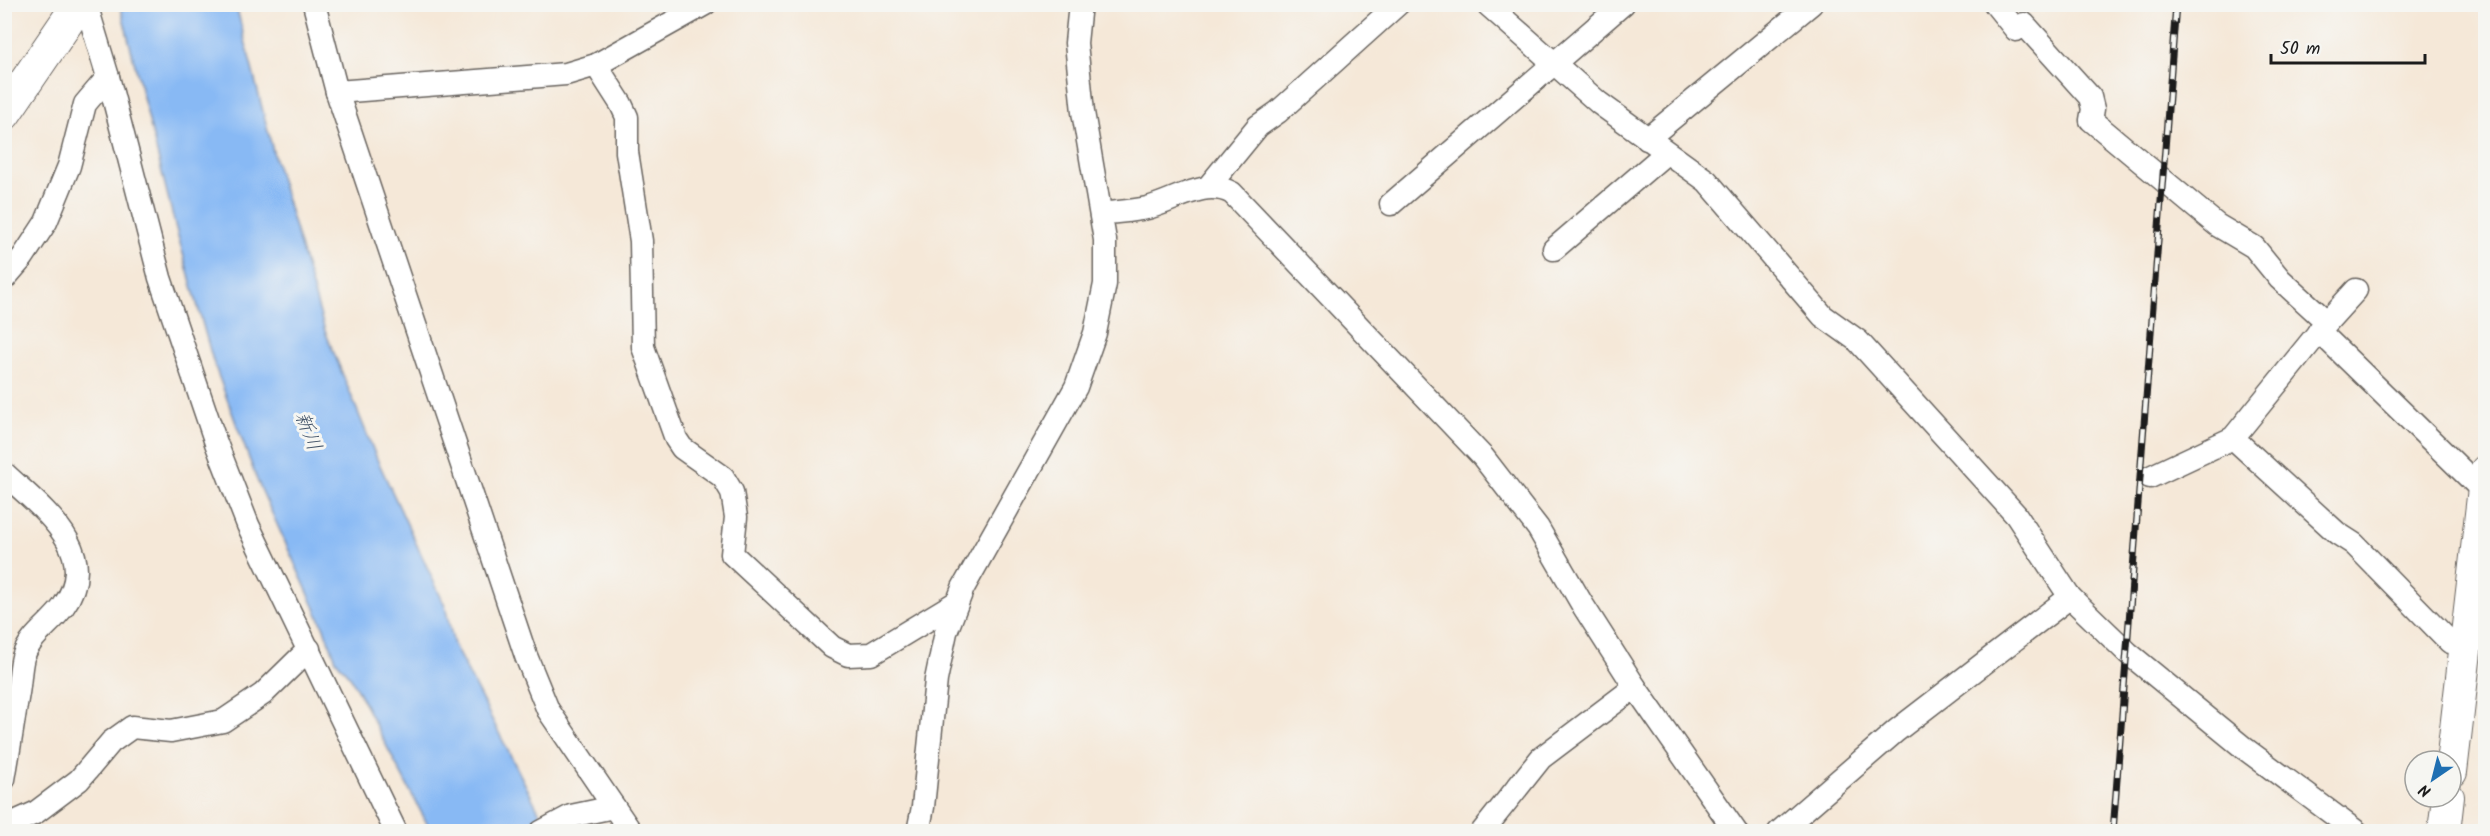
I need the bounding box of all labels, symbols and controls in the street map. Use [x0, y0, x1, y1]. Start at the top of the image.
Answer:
scale bar [2271, 27, 2426, 65]
text: 50 m [2280, 35, 2320, 64]
water label: 新川 [285, 407, 329, 456]
north arrow [2403, 749, 2463, 809]
text: N [2414, 777, 2437, 803]

